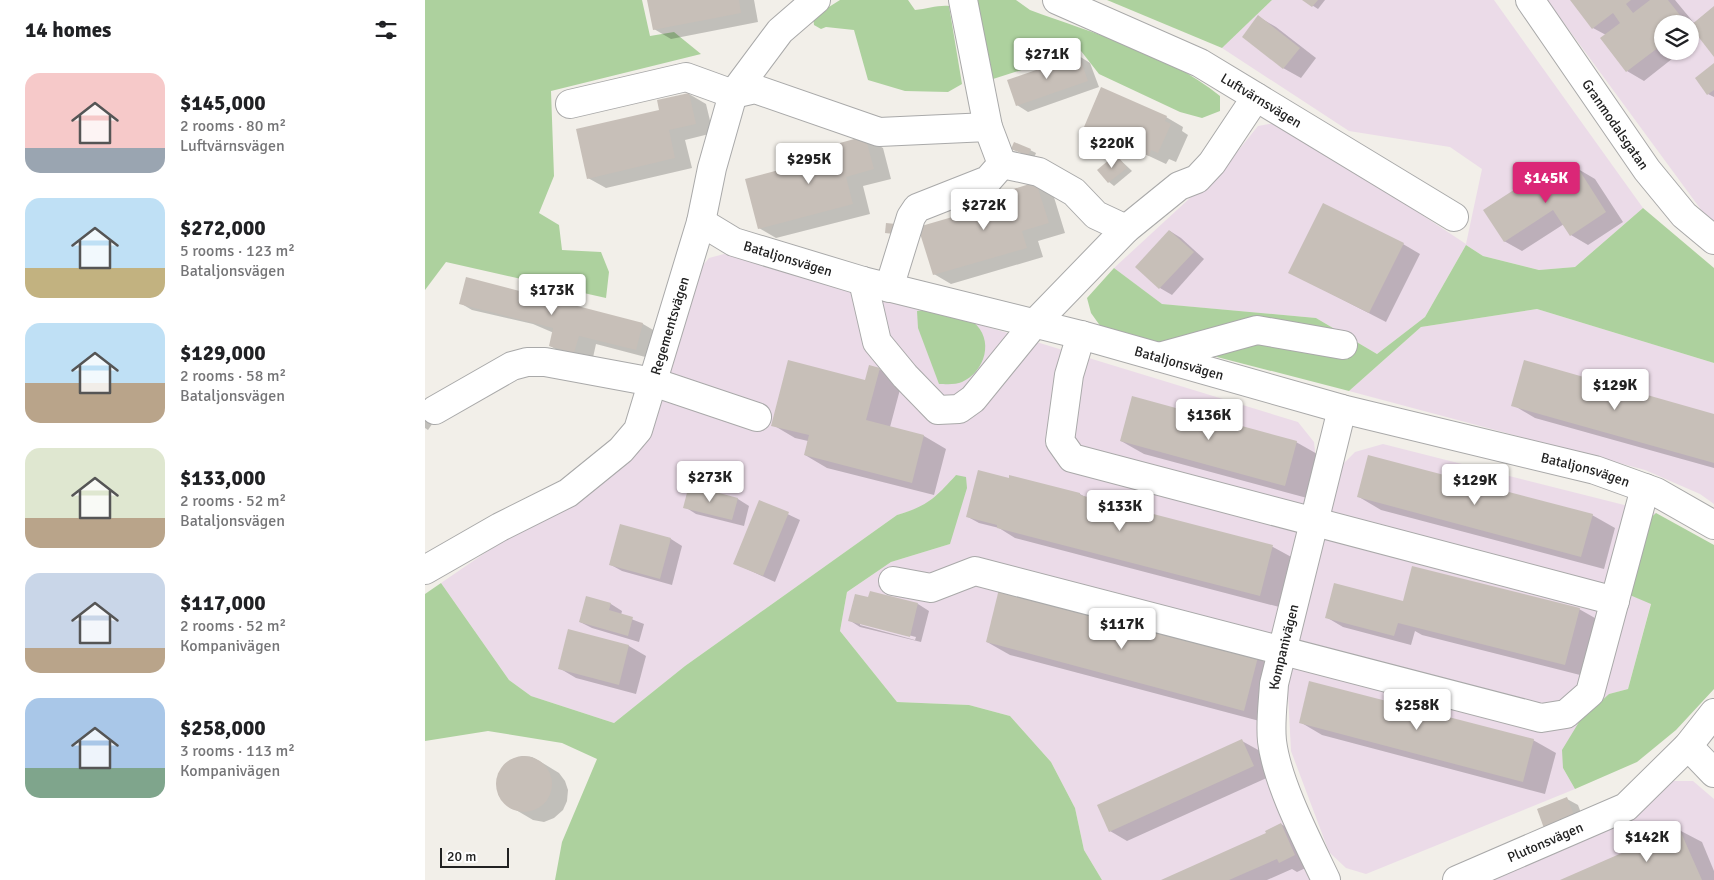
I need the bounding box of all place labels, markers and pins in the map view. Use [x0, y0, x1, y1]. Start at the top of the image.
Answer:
pin: $271K [1012, 38, 1082, 80]
pin: $220K [1077, 126, 1147, 169]
pin: $295K [774, 142, 844, 185]
pin: $145K [1511, 162, 1581, 204]
pin: $272K [949, 188, 1019, 231]
pin: $173K [517, 274, 587, 316]
pin: $129K [1580, 368, 1650, 411]
pin: $136K [1174, 398, 1244, 441]
pin: $273K [675, 460, 745, 503]
pin: $129K [1440, 464, 1510, 506]
pin: $133K [1085, 490, 1155, 532]
pin: $117K [1087, 608, 1157, 650]
pin: $258K [1382, 688, 1452, 731]
pin: $142K [1612, 820, 1682, 863]

